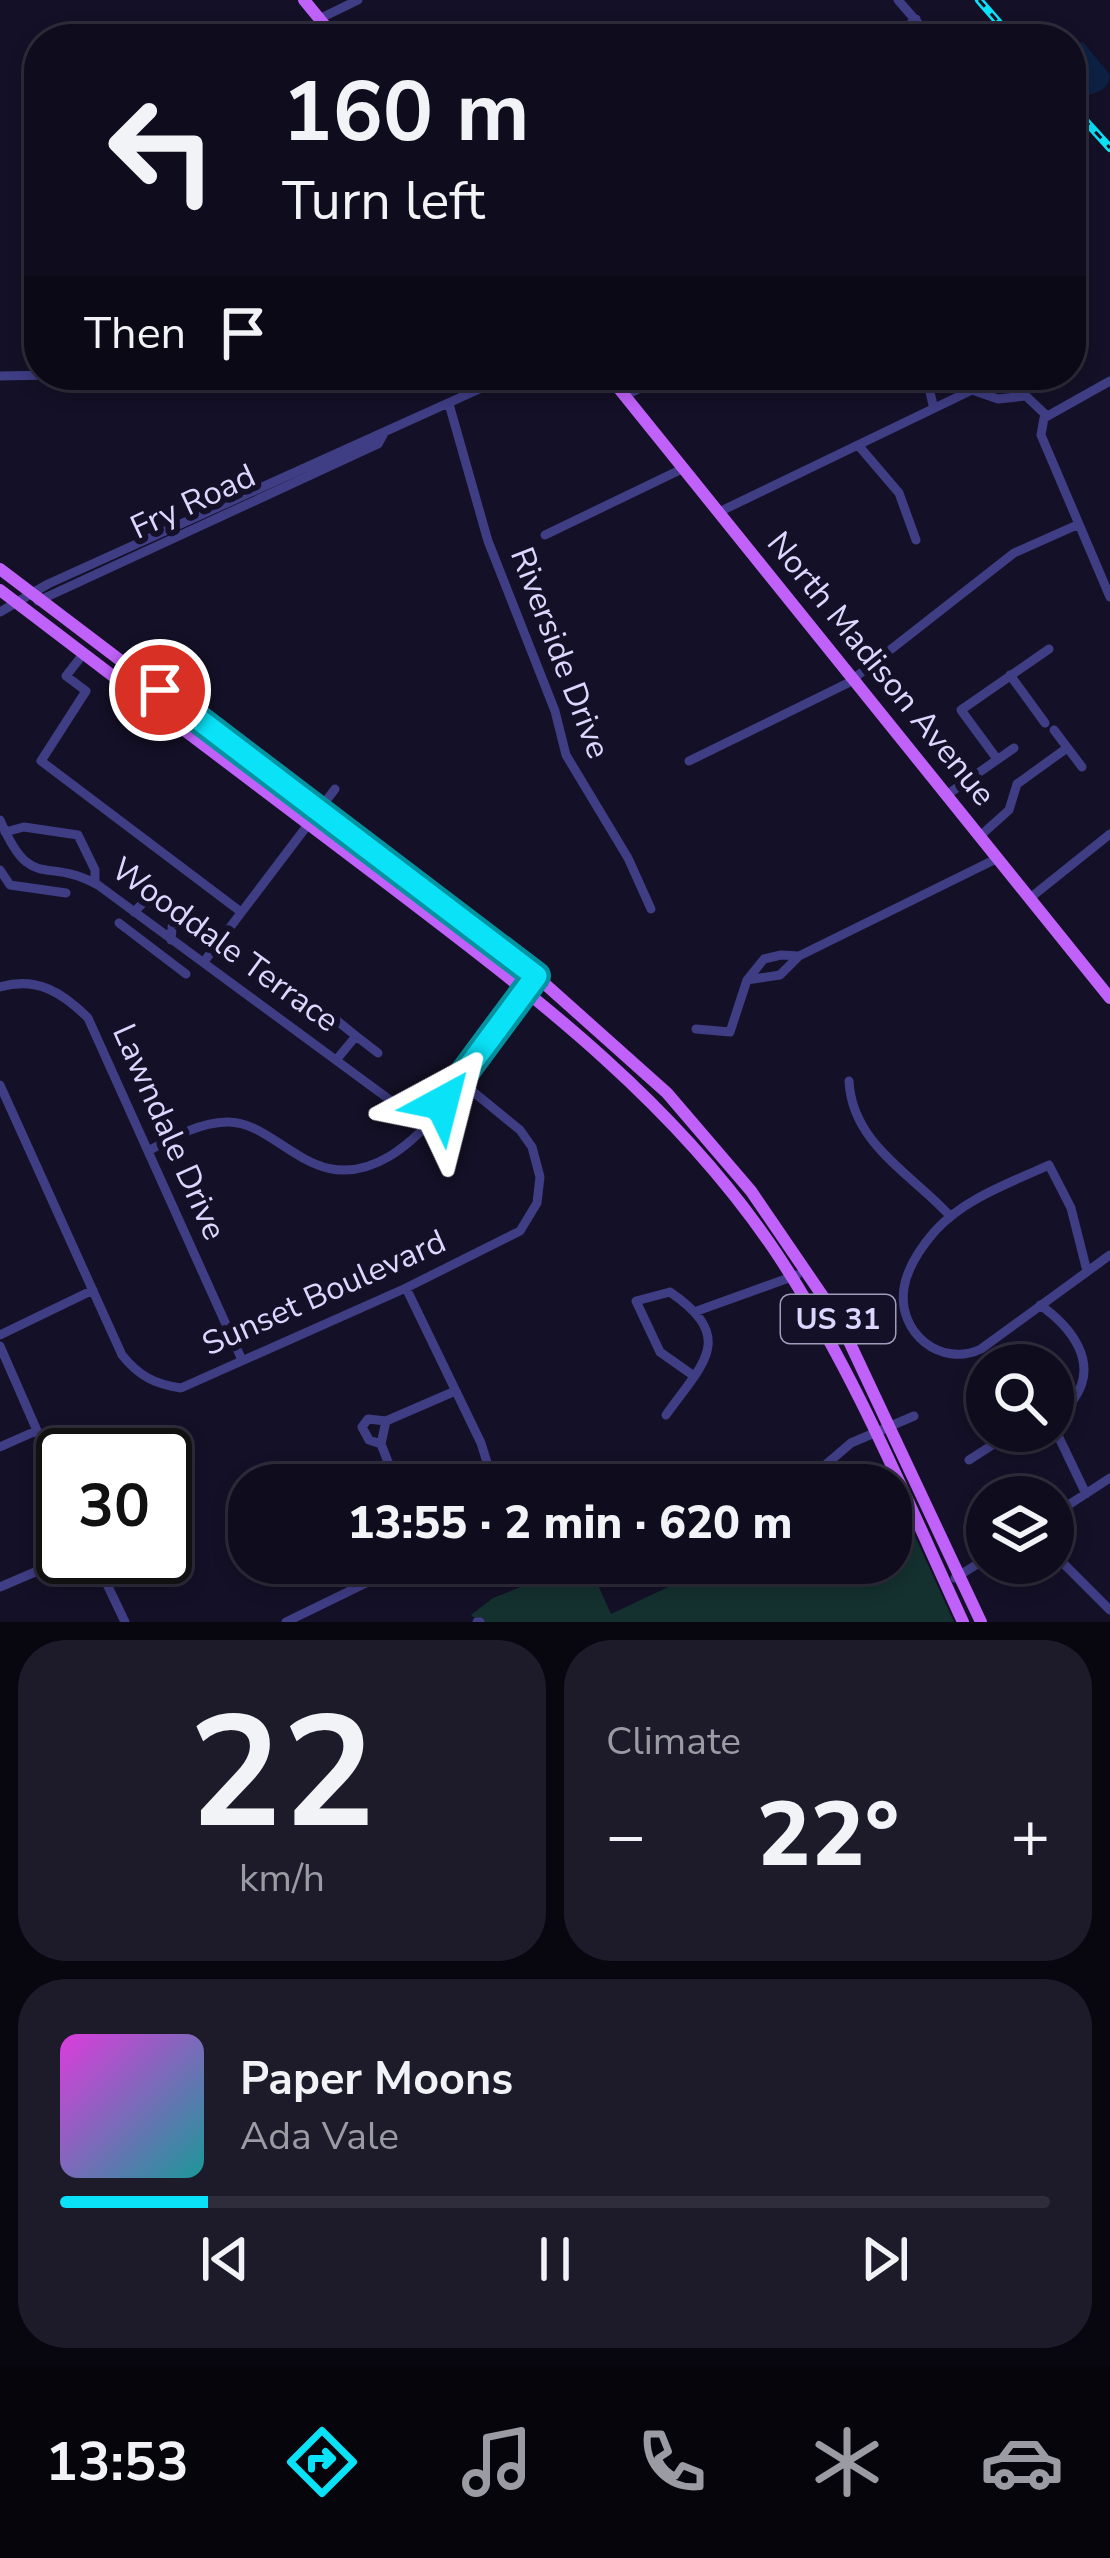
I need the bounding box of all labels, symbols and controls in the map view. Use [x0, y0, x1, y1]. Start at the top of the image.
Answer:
text: 160 m [282, 55, 530, 170]
icon: left [84, 72, 240, 228]
text: Turn left [282, 164, 485, 238]
icon: arrive [210, 300, 276, 366]
text: Then [84, 303, 186, 364]
street label: Fry Road [123, 454, 263, 550]
street label: North Madison Avenue [756, 522, 1006, 816]
street label: Riverside Drive [499, 541, 621, 765]
pin [109, 639, 211, 741]
icon: arrive [127, 657, 193, 723]
street label: Wooddale Terrace [102, 847, 348, 1043]
street label: Lawndale Drive [101, 1017, 237, 1247]
position arrow [379, 1040, 505, 1166]
street label: Sunset Boulevard [195, 1219, 453, 1367]
road number: US 31 [781, 1295, 895, 1343]
map controls [966, 1344, 1074, 1584]
button: search [966, 1344, 1074, 1452]
speed limit sign: 30 [36, 1428, 192, 1584]
button: layers [966, 1476, 1074, 1584]
text: 13:55 · 2 min · 620 m [347, 1493, 793, 1554]
text: 22 [188, 1667, 376, 1880]
text: Climate [606, 1715, 741, 1768]
text: 22° [757, 1774, 899, 1897]
text: − [606, 1791, 646, 1881]
text: + [1010, 1791, 1050, 1881]
text: km/h [239, 1852, 325, 1905]
text: Paper Moons [240, 2049, 513, 2110]
text: Ada Vale [240, 2110, 399, 2163]
icon: previous [192, 2226, 258, 2292]
icon: pause [522, 2226, 588, 2292]
icon: next [852, 2226, 918, 2292]
icon: directions [280, 2420, 364, 2504]
icon: music [455, 2420, 539, 2504]
icon: phone [630, 2420, 714, 2504]
icon: climate [805, 2420, 889, 2504]
icon: car [980, 2420, 1064, 2504]
text: 13:53 [46, 2425, 189, 2499]

